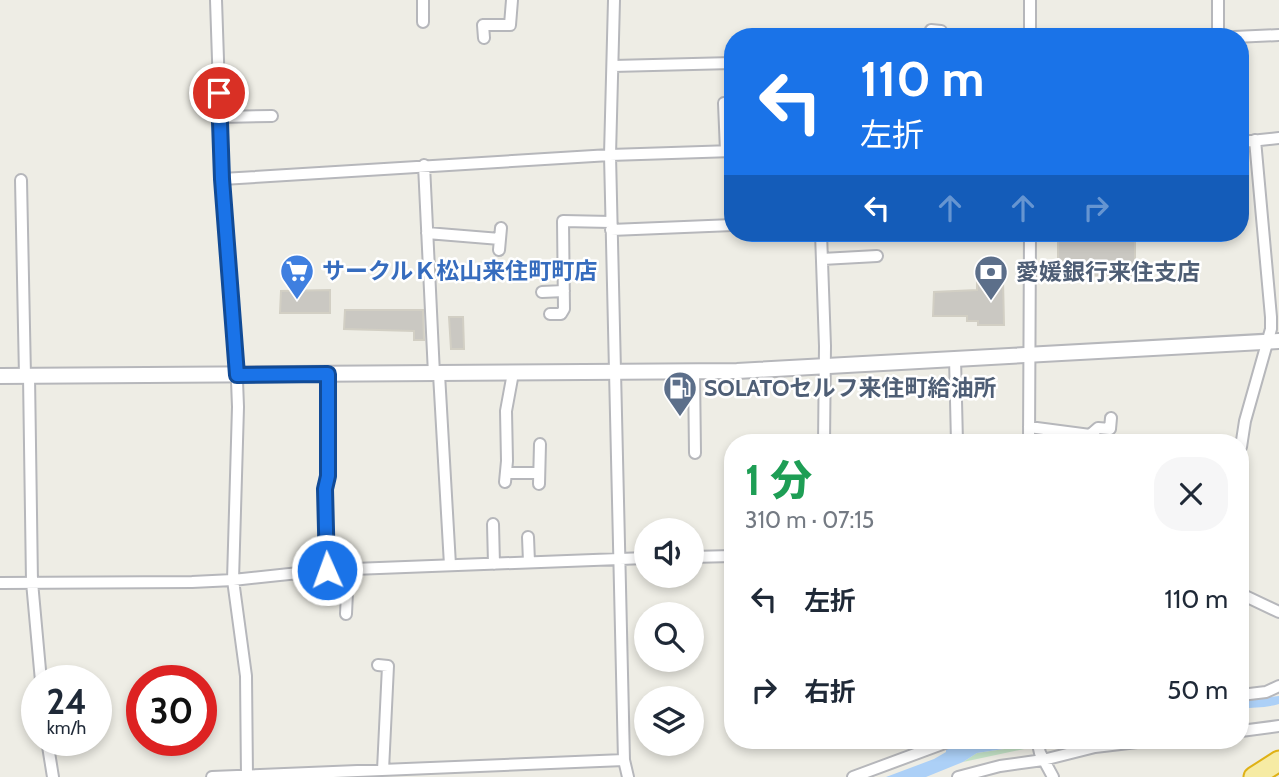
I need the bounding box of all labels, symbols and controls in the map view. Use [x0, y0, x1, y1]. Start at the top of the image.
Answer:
text: 110 m [860, 49, 984, 108]
icon: left [745, 56, 836, 147]
pin [189, 63, 249, 123]
icon: arrive [200, 74, 238, 112]
text: 左折 [860, 115, 924, 154]
icon: left [858, 189, 896, 227]
icon: ahead [931, 189, 969, 227]
icon: ahead [1004, 189, 1042, 227]
icon: right [1077, 189, 1115, 227]
supermarket icon: サークルＫ松山来住町町店 [278, 252, 316, 301]
bank icon: 愛媛銀行来住支店 [972, 253, 1010, 302]
place label: サークルＫ松山来住町町店 [322, 257, 597, 285]
place label: 愛媛銀行来住支店 [1016, 258, 1200, 286]
fuel station icon: SOLATOセルフ来住町給油所 [661, 369, 699, 418]
place label: SOLATOセルフ来住町給油所 [704, 374, 996, 402]
text: 1 分 [745, 454, 812, 506]
button: close [1154, 457, 1228, 531]
text: 310 m · 07:15 [745, 506, 874, 534]
map controls [634, 518, 704, 756]
button: sound [634, 518, 704, 588]
position arrow [290, 533, 364, 607]
icon: left [745, 580, 783, 618]
text: 110 m [1164, 583, 1228, 615]
text: 左折 [804, 585, 856, 617]
button: search [634, 602, 704, 672]
speed limit sign: 30 [126, 665, 217, 756]
icon: right [745, 671, 783, 709]
text: 50 m [1167, 674, 1228, 706]
text: 右折 [804, 676, 856, 708]
text: 24 [46, 680, 87, 723]
button: layers [634, 686, 704, 756]
text: km/h [47, 717, 86, 739]

